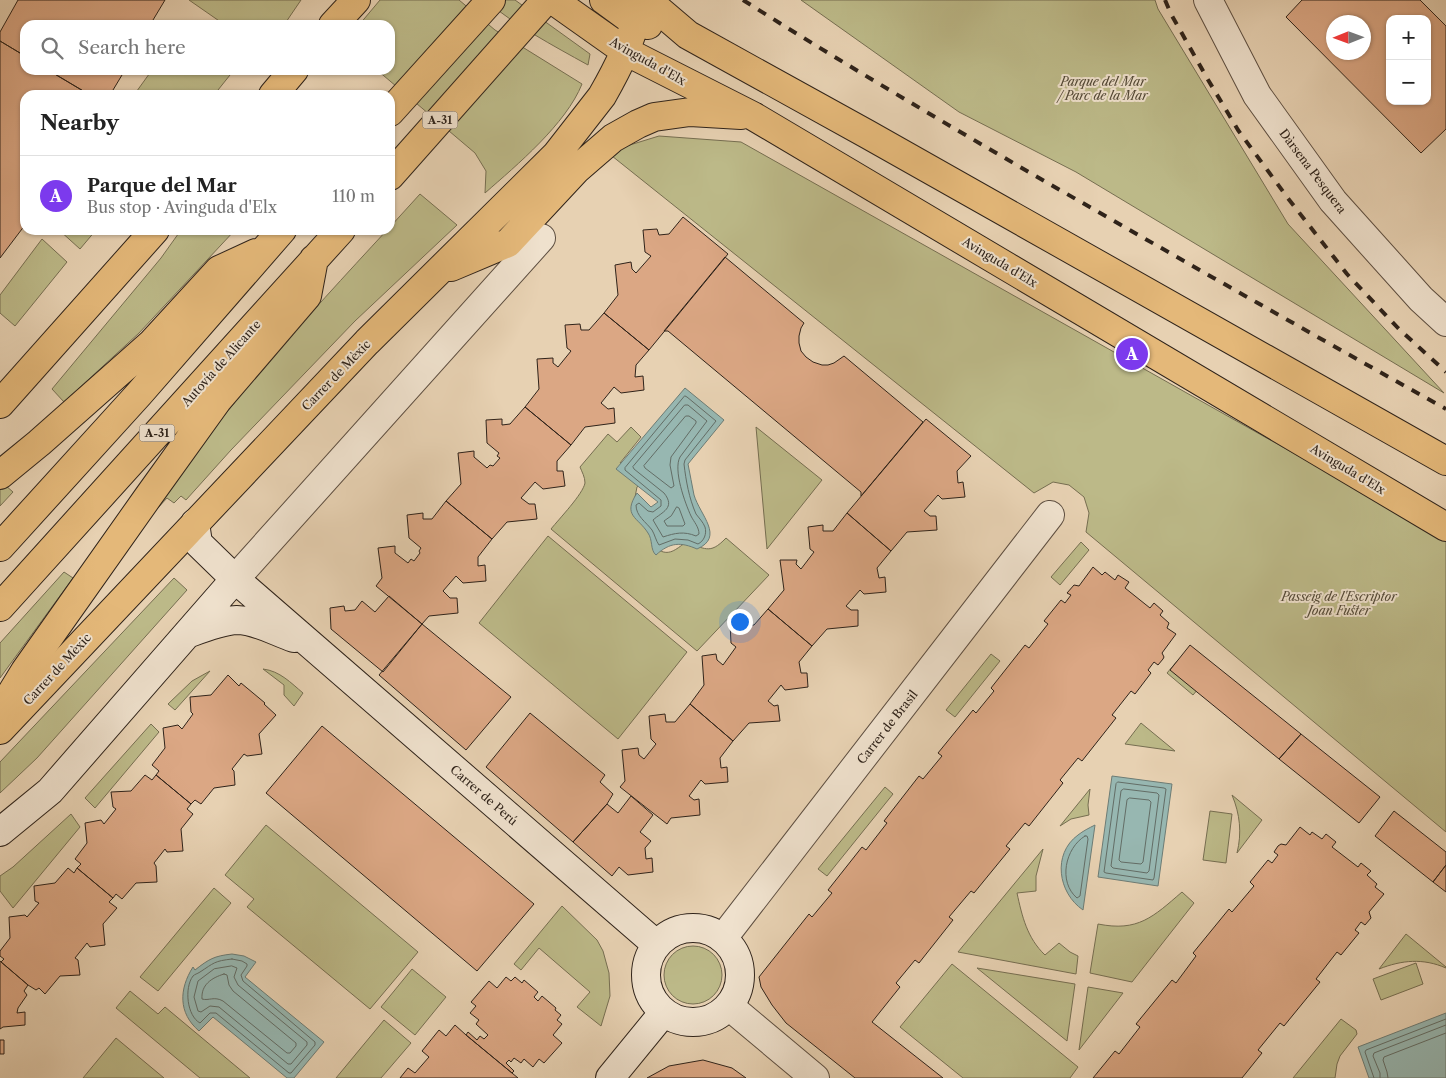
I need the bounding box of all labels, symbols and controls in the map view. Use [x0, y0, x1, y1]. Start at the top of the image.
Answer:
north arrow [1326, 15, 1371, 60]
map controls [1386, 15, 1431, 105]
button: + [1386, 15, 1431, 60]
search box [20, 20, 395, 75]
street label: Avinguda d'Elx [606, 33, 689, 88]
icon: search [38, 34, 66, 62]
text: Search here [78, 36, 186, 59]
button: − [1386, 60, 1431, 105]
park label: Parque del Mar / Parc de la Mar [1056, 74, 1149, 103]
text: Nearby [40, 110, 119, 135]
road number: A-31 [422, 112, 458, 128]
street label: Dàrsena Pesquera [1276, 126, 1350, 217]
text: Parque del Mar [87, 174, 237, 197]
text: A [50, 186, 62, 206]
text: 110 m [332, 186, 375, 206]
text: Bus stop · Avinguda d'Elx [87, 197, 277, 217]
street label: Avinguda d'Elx [959, 233, 1040, 290]
street label: Autovía de Alicante [178, 317, 264, 410]
pin: A [1116, 335, 1148, 373]
street label: Carrer de Mèxic [298, 337, 374, 413]
road number: A-31 [140, 424, 174, 442]
street label: Avinguda d'Elx [1307, 440, 1388, 497]
park label: Passeig de l'Escriptor Joan Fuster [1280, 589, 1398, 618]
your location [727, 609, 753, 635]
street label: Carrer de Mèxic [20, 630, 94, 708]
street label: Carrer de Brasil [854, 687, 921, 767]
street label: Carrer de Perú [447, 762, 521, 829]

